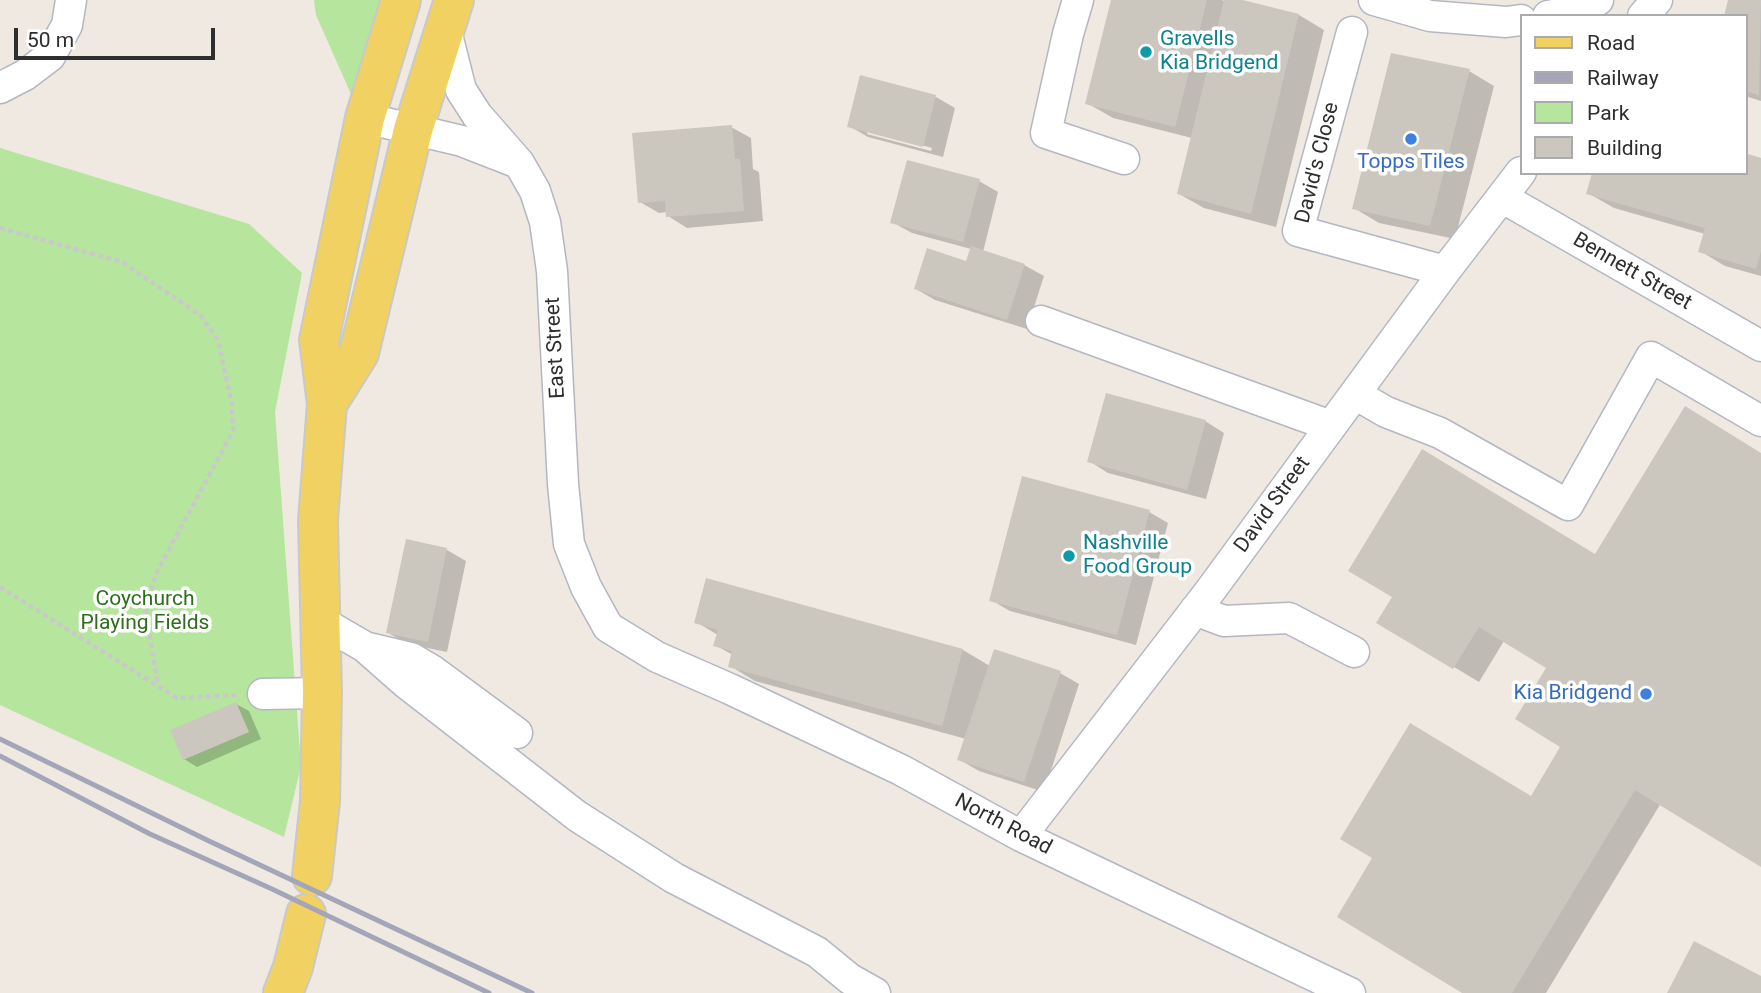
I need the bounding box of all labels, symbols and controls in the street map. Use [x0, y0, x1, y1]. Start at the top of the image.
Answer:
scale bar [18, 14, 219, 58]
legend [1520, 14, 1747, 175]
place label: Gravells Kia Bridgend [1160, 27, 1278, 77]
text: 50 m [27, 28, 74, 52]
text: Road [1587, 31, 1635, 55]
marker: Gravells Kia Bridgend [1138, 44, 1154, 60]
text: Railway [1587, 66, 1659, 90]
street label: David's Close [1291, 100, 1345, 226]
text: Park [1587, 101, 1629, 125]
marker: Topps Tiles [1403, 131, 1419, 147]
text: Building [1587, 136, 1662, 160]
place label: Topps Tiles [1357, 150, 1465, 176]
street label: Bennett Street [1568, 228, 1696, 316]
street label: East Street [541, 297, 571, 399]
street label: David Street [1230, 452, 1316, 558]
place label: Nashville Food Group [1083, 531, 1192, 581]
marker: Nashville Food Group [1061, 548, 1077, 564]
park label: Coychurch Playing Fields [81, 587, 209, 637]
place label: Kia Bridgend [1514, 681, 1632, 707]
marker: Kia Bridgend [1638, 686, 1654, 702]
street label: North Road [950, 789, 1056, 861]

